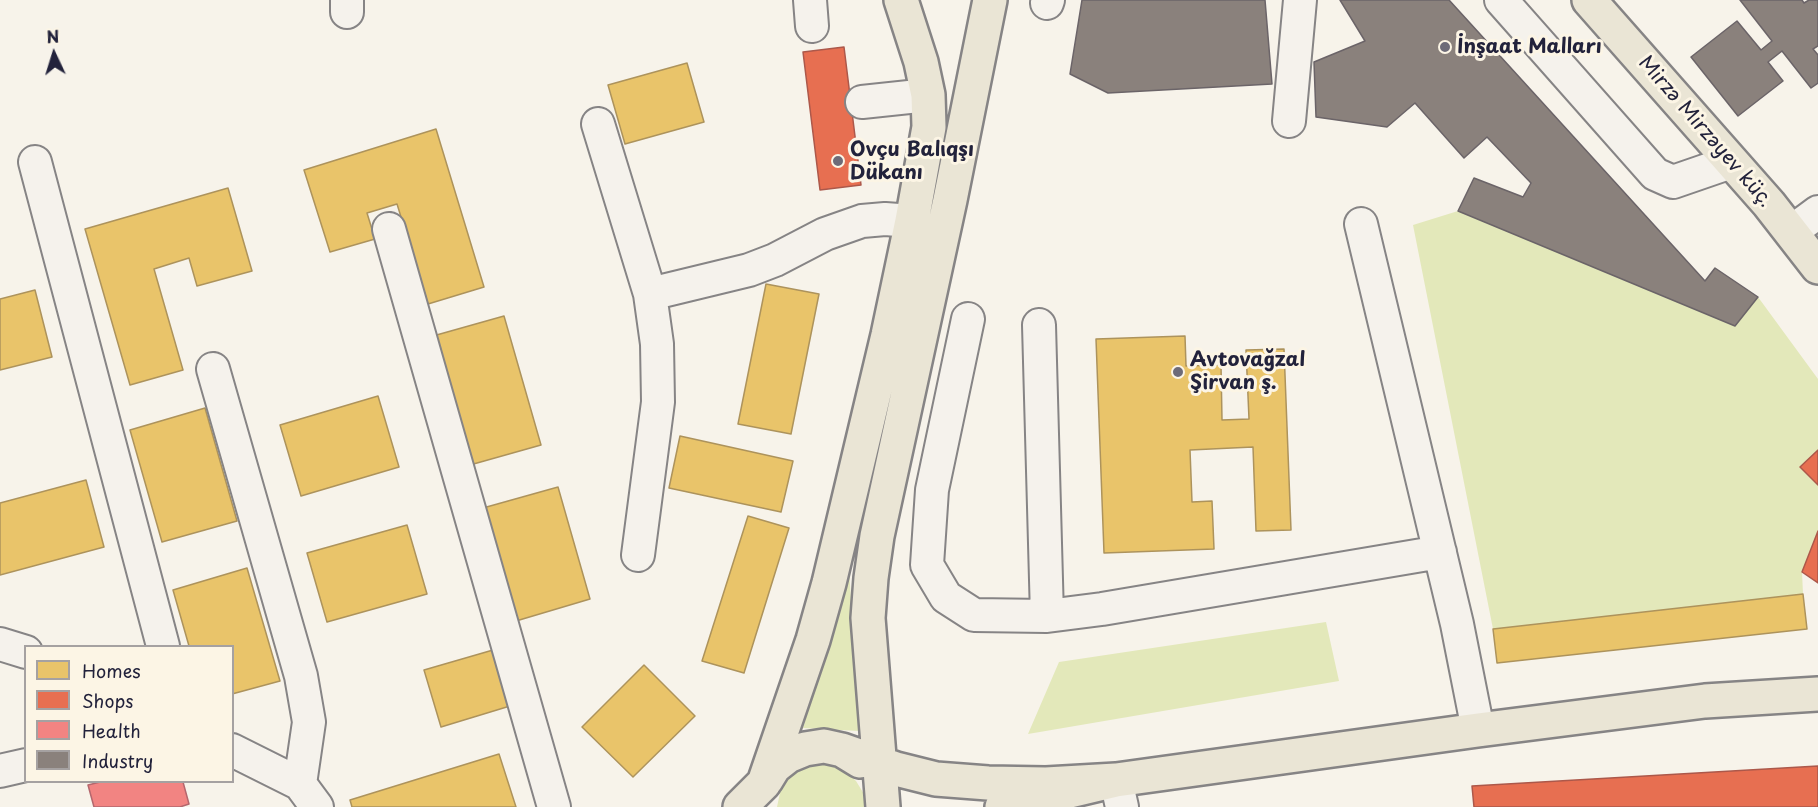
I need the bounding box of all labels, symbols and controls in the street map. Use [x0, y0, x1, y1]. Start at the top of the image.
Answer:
north arrow [24, 24, 84, 84]
text: N [46, 24, 60, 48]
place label: İnşaat Malları [1457, 35, 1602, 59]
marker: İnşaat Malları [1438, 40, 1452, 54]
street label: Mirzə Mirzəyev küç. [1633, 51, 1777, 213]
place label: Ovçu Balıqşı Dükanı [850, 138, 974, 185]
marker: Ovçu Balıqşı Dükanı [831, 154, 845, 168]
place label: Avtovağzal Şirvan ş. [1190, 348, 1305, 395]
marker: Avtovağzal Şirvan ş. [1171, 365, 1185, 379]
legend [24, 645, 234, 783]
text: Homes [82, 657, 140, 684]
text: Shops [82, 687, 133, 714]
text: Health [82, 717, 141, 744]
text: Industry [82, 747, 153, 774]

